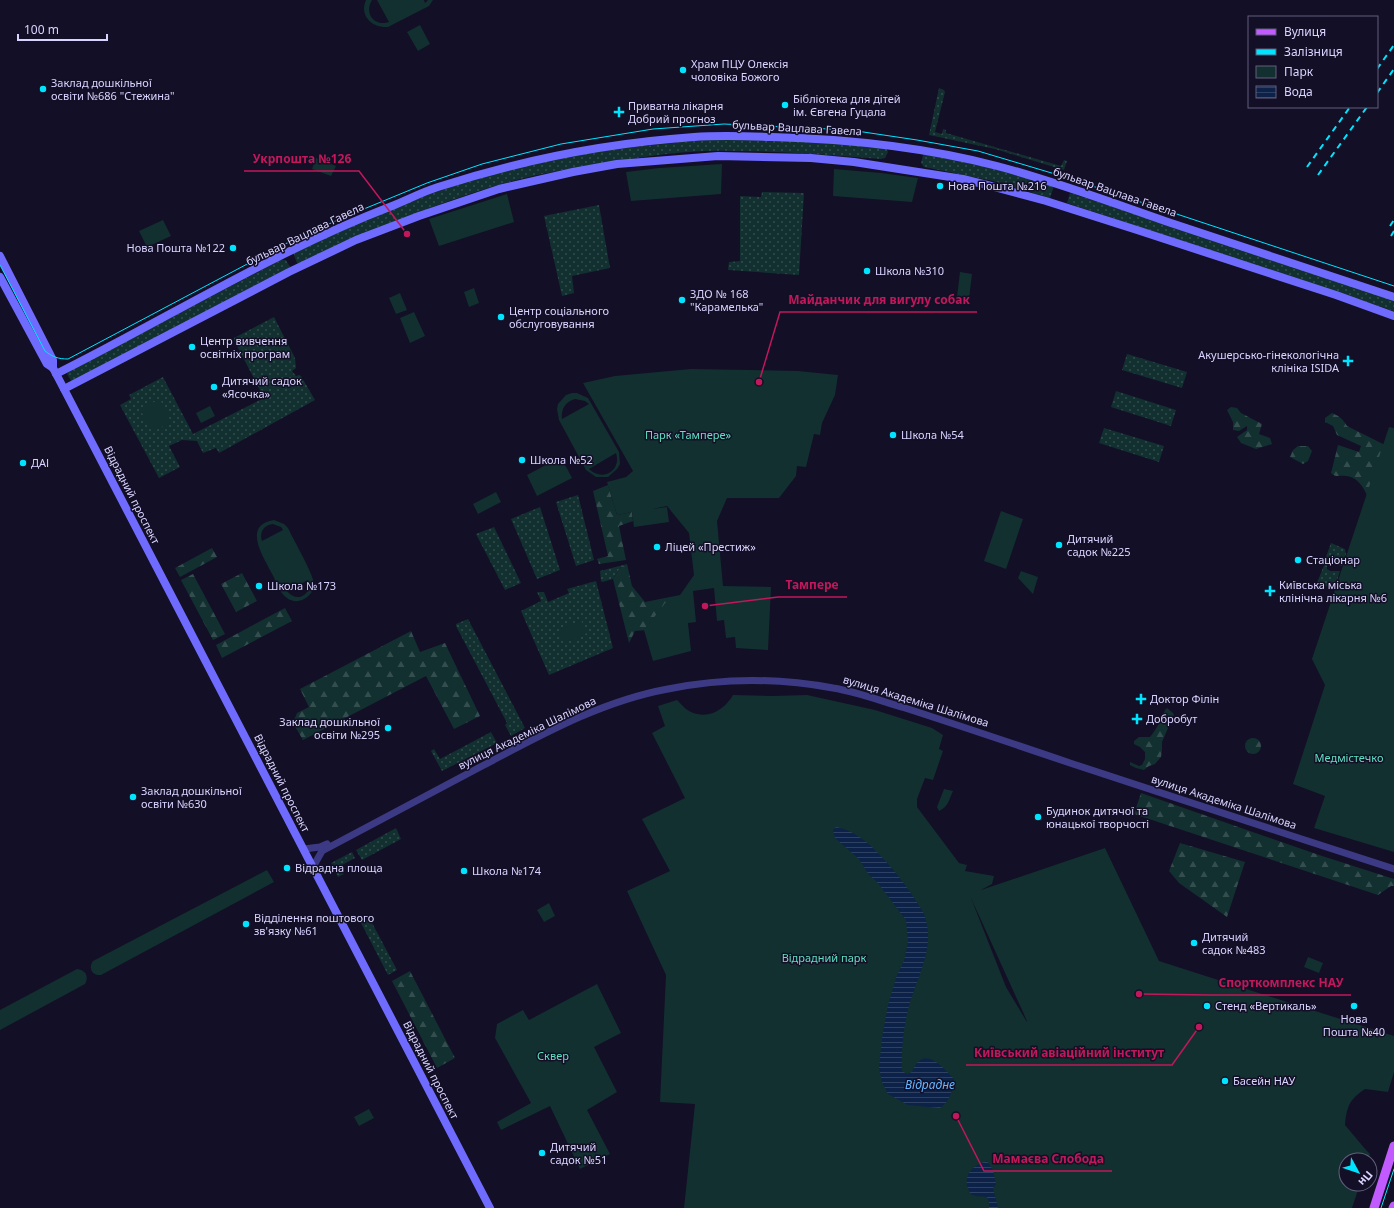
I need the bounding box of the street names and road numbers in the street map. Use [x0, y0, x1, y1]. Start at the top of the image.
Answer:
street label: бульвар Вацлава Гавела [732, 117, 862, 138]
street label: бульвар Вацлава Гавела [1051, 163, 1179, 220]
street label: бульвар Вацлава Гавела [243, 198, 366, 269]
street label: Відрадний проспект [101, 443, 164, 546]
street label: вулиця Академіка Шалімова [841, 671, 991, 730]
street label: вулиця Академіка Шалімова [455, 693, 598, 773]
street label: Відрадний проспект [251, 731, 314, 834]
street label: вулиця Академіка Шалімова [1150, 771, 1299, 832]
street label: Відрадний проспект [400, 1018, 463, 1121]

